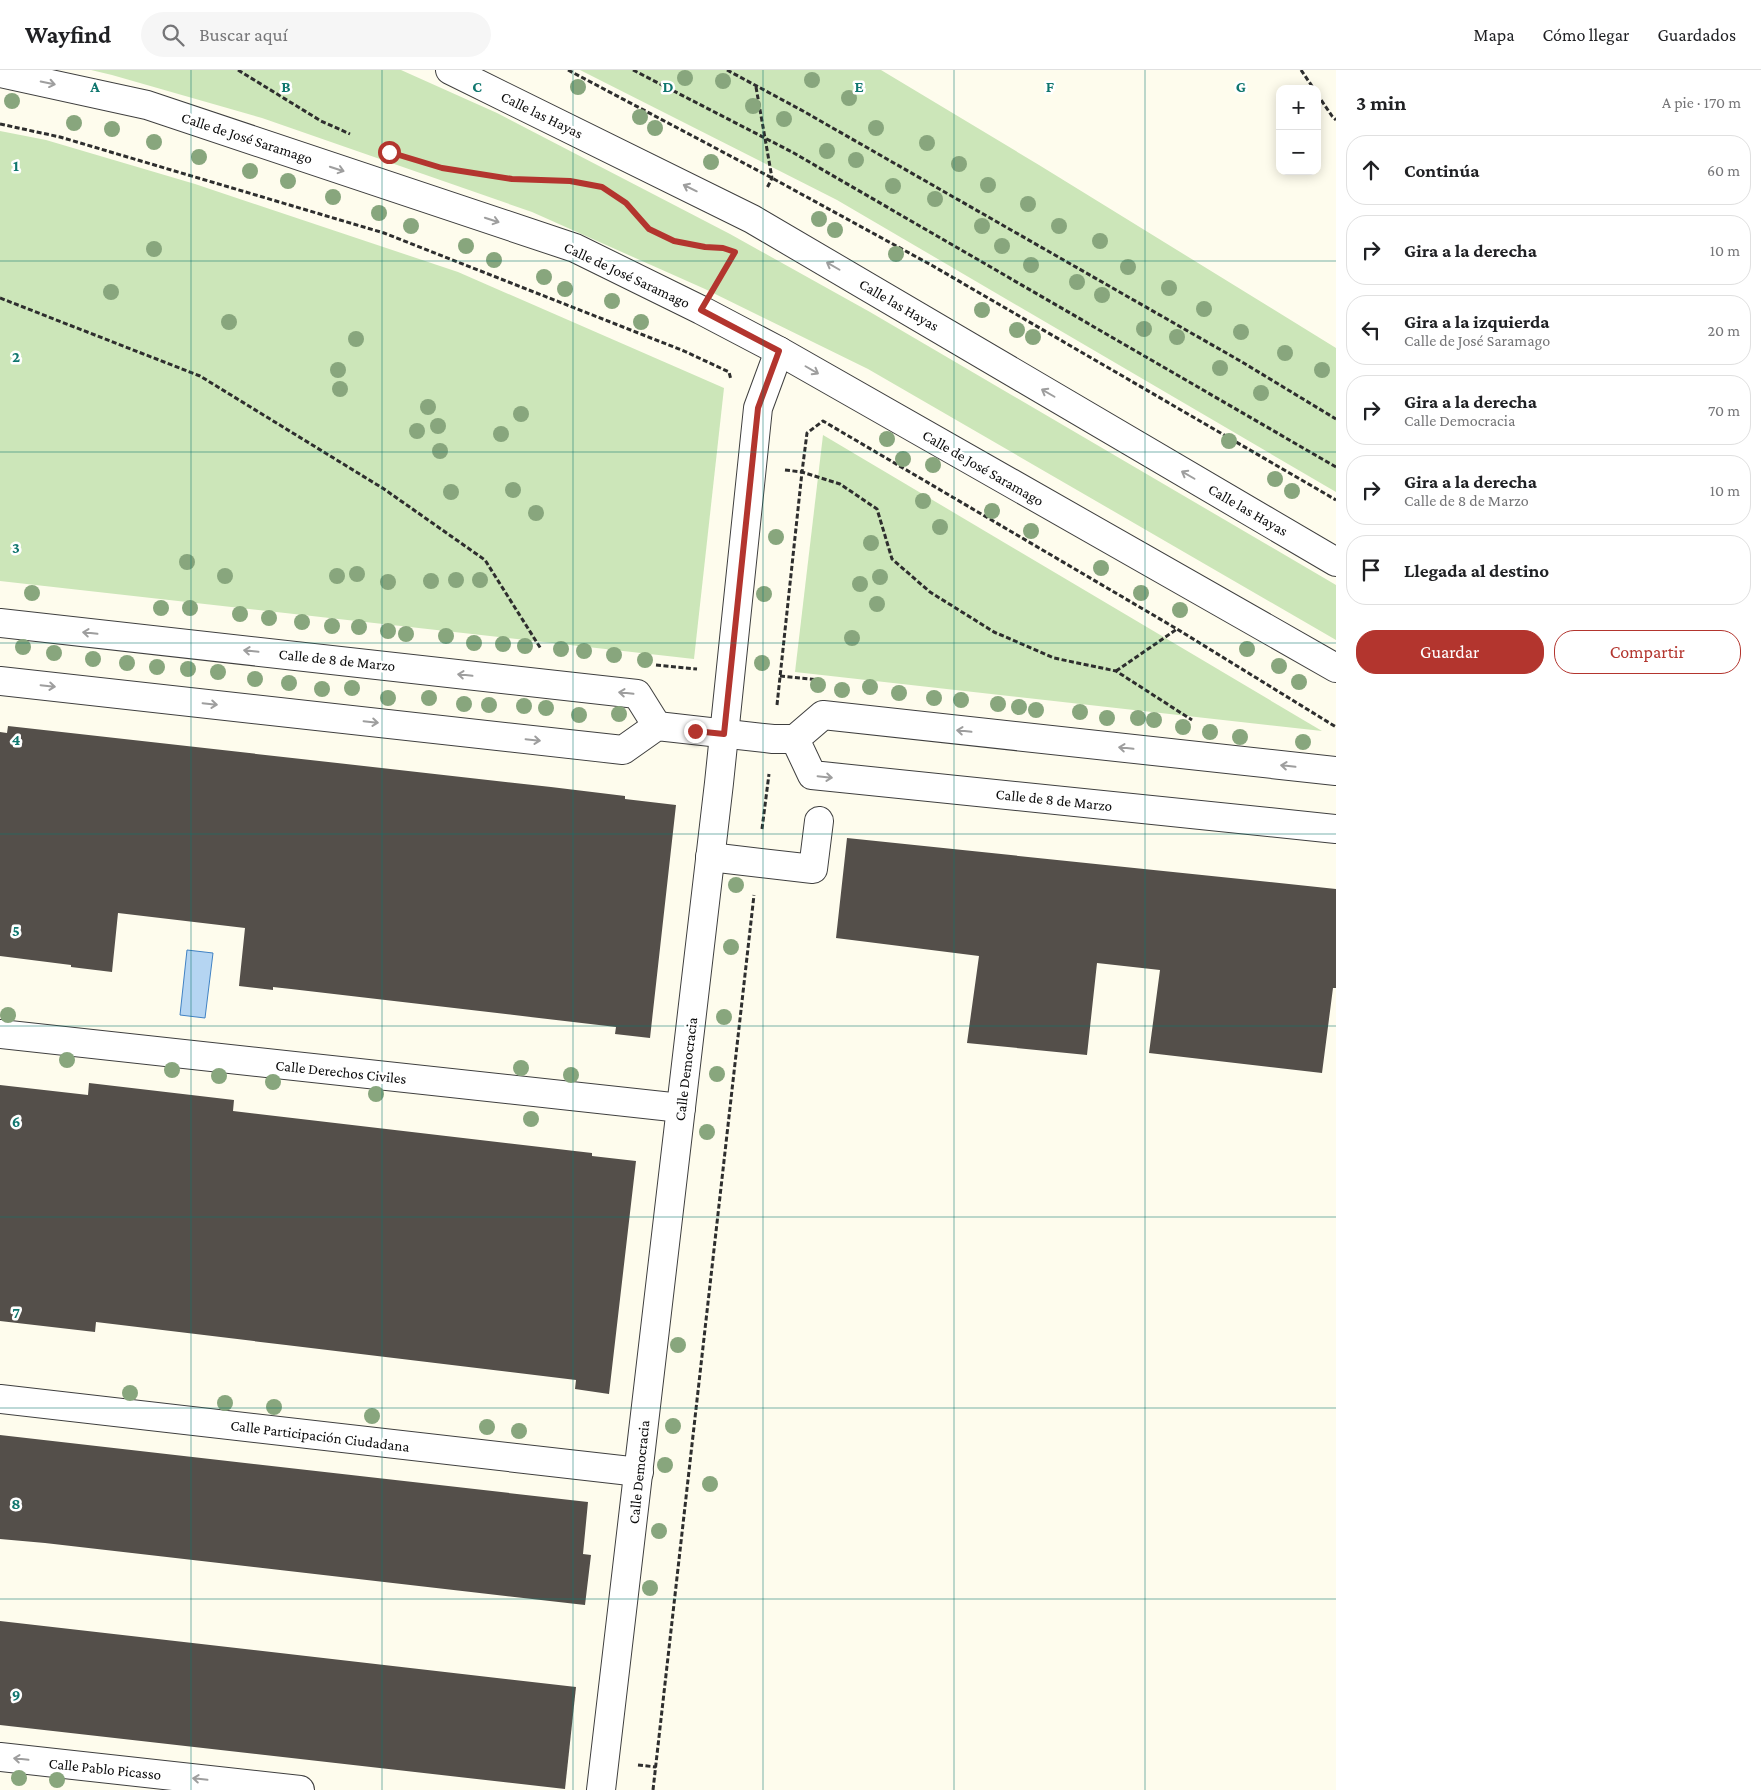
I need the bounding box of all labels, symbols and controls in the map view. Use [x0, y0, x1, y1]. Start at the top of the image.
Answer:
search box [141, 12, 491, 57]
text: Wayfind [25, 21, 111, 48]
icon: search [159, 21, 187, 49]
text: Buscar aquí [199, 24, 288, 45]
text: Mapa [1473, 25, 1514, 45]
text: Cómo llegar [1542, 25, 1629, 45]
text: Guardados [1657, 25, 1736, 45]
text: A [89, 78, 100, 95]
text: B [281, 78, 291, 95]
text: C [472, 78, 482, 95]
text: D [662, 78, 674, 95]
text: E [854, 78, 864, 95]
text: F [1046, 78, 1055, 95]
text: G [1236, 78, 1246, 95]
one-way arrow [39, 79, 55, 89]
map controls [1276, 85, 1321, 175]
button: + [1276, 85, 1321, 130]
street label: Calle las Hayas [498, 88, 586, 143]
text: 3 min [1356, 91, 1406, 115]
text: A pie · 170 m [1662, 94, 1741, 111]
street label: Calle de José Saramago [179, 109, 315, 168]
button: − [1276, 130, 1321, 175]
route start [378, 141, 401, 164]
icon: ahead [1357, 156, 1385, 184]
text: 1 [13, 157, 19, 174]
text: Continúa [1404, 160, 1480, 181]
text: 60 m [1707, 162, 1740, 179]
one-way arrow [329, 164, 345, 174]
one-way arrow [683, 183, 698, 193]
one-way arrow [483, 216, 499, 225]
icon: right [1357, 236, 1385, 264]
street label: Calle de José Saramago [561, 239, 692, 312]
text: Gira a la derecha [1404, 240, 1537, 261]
text: 10 m [1710, 242, 1740, 259]
one-way arrow [826, 261, 840, 271]
street label: Calle las Hayas [856, 276, 942, 335]
text: Gira a la izquierda [1404, 311, 1550, 332]
icon: left [1357, 316, 1385, 344]
text: 20 m [1707, 322, 1740, 339]
text: Calle de José Saramago [1404, 332, 1550, 349]
text: 2 [12, 348, 20, 365]
one-way arrow [805, 366, 819, 376]
one-way arrow [1041, 388, 1056, 398]
text: Gira a la derecha [1404, 391, 1537, 412]
icon: right [1357, 396, 1385, 424]
text: 70 m [1708, 402, 1740, 419]
text: Calle Democracia [1404, 412, 1515, 429]
street label: Calle de José Saramago [919, 427, 1046, 510]
one-way arrow [1182, 470, 1196, 480]
text: Gira a la derecha [1404, 471, 1537, 492]
icon: right [1357, 476, 1385, 504]
street label: Calle las Hayas [1205, 481, 1291, 540]
text: 10 m [1710, 482, 1740, 499]
text: Calle de 8 de Marzo [1404, 492, 1529, 509]
text: 3 [12, 539, 20, 556]
icon: arrive [1357, 556, 1385, 584]
text: Llegada al destino [1404, 560, 1549, 581]
one-way arrow [82, 628, 98, 638]
button: Guardar [1356, 630, 1544, 674]
button: Compartir [1554, 630, 1741, 674]
one-way arrow [244, 646, 260, 656]
street label: Calle de 8 de Marzo [278, 646, 396, 674]
one-way arrow [457, 670, 473, 680]
one-way arrow [40, 682, 56, 691]
one-way arrow [619, 688, 635, 698]
one-way arrow [202, 699, 218, 709]
one-way arrow [363, 717, 379, 727]
route end [684, 720, 707, 743]
one-way arrow [957, 726, 973, 735]
text: 4 [12, 731, 21, 748]
one-way arrow [525, 735, 541, 745]
one-way arrow [1118, 743, 1134, 753]
one-way arrow [1280, 761, 1296, 771]
one-way arrow [817, 772, 833, 782]
street label: Calle de 8 de Marzo [995, 786, 1113, 814]
text: 5 [12, 922, 20, 939]
street label: Calle Democracia [672, 1016, 700, 1122]
street label: Calle Derechos Civiles [275, 1057, 407, 1087]
text: 6 [12, 1113, 20, 1130]
text: 7 [12, 1304, 20, 1321]
street label: Calle Participación Ciudadana [229, 1417, 411, 1456]
street label: Calle Democracia [626, 1419, 652, 1525]
text: 8 [11, 1495, 21, 1512]
text: 9 [12, 1686, 20, 1703]
one-way arrow [13, 1754, 29, 1764]
street label: Calle Pablo Picasso [48, 1755, 162, 1783]
one-way arrow [192, 1774, 208, 1784]

